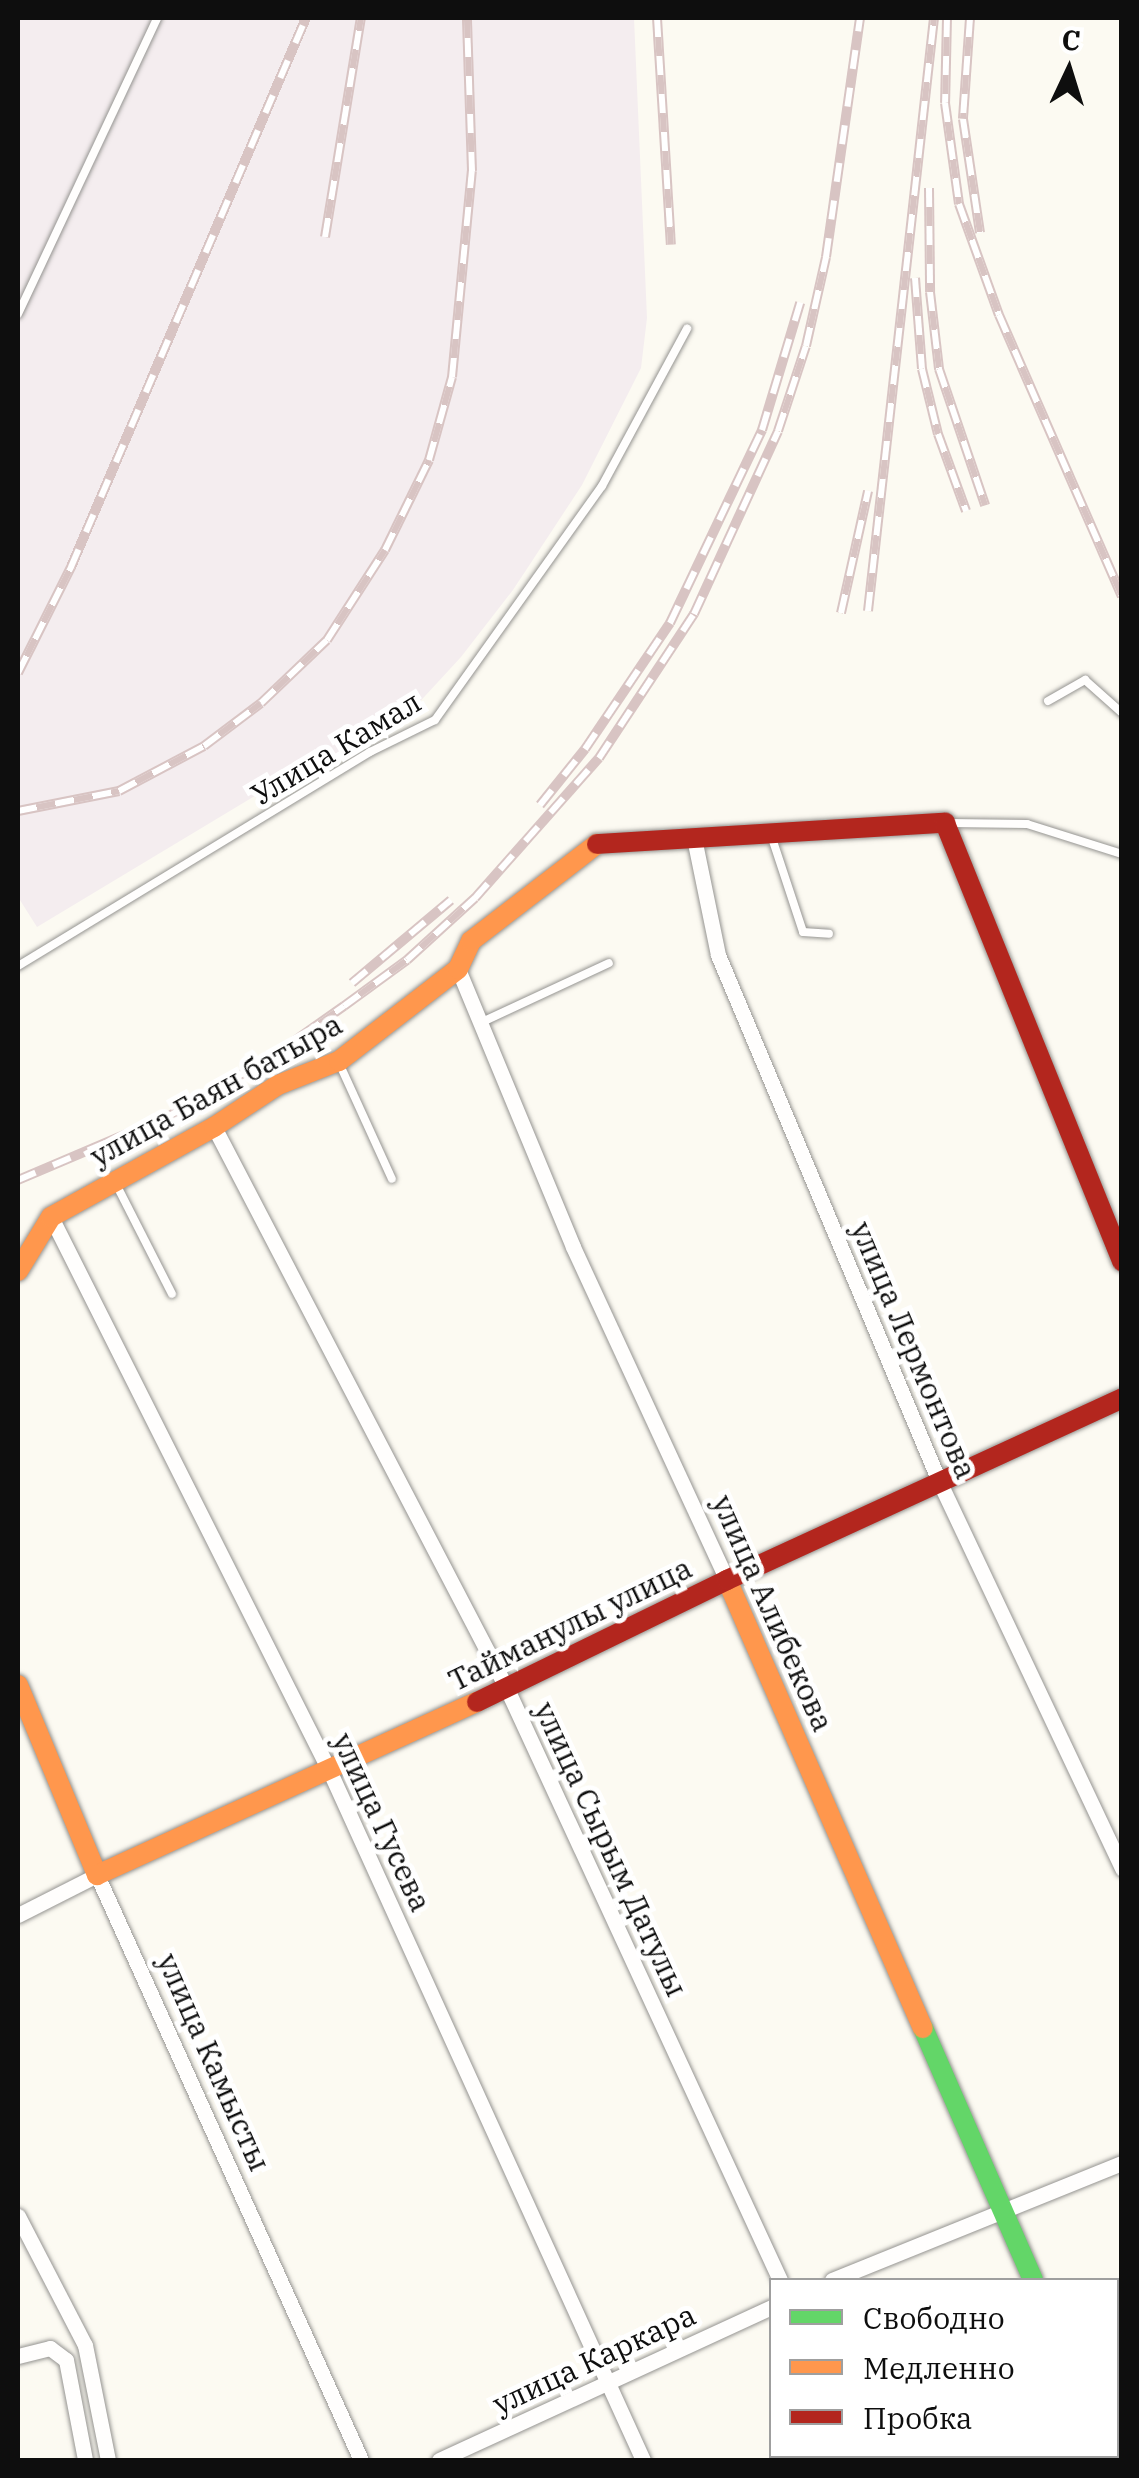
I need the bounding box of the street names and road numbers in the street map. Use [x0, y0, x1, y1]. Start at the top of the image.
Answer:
street label: Улица Камал [245, 683, 427, 813]
street label: улица Баян батыра [84, 1006, 348, 1174]
street label: улица Лермонтова [844, 1216, 984, 1484]
street label: улица Алибекова [705, 1489, 841, 1737]
street label: Тайманулы улица [443, 1549, 697, 1699]
street label: улица Сырым Датулы [527, 1696, 695, 2002]
street label: улица Гусева [325, 1727, 439, 1917]
street label: улица Камысты [150, 1948, 278, 2176]
street label: улица Каркара [487, 2296, 701, 2422]

